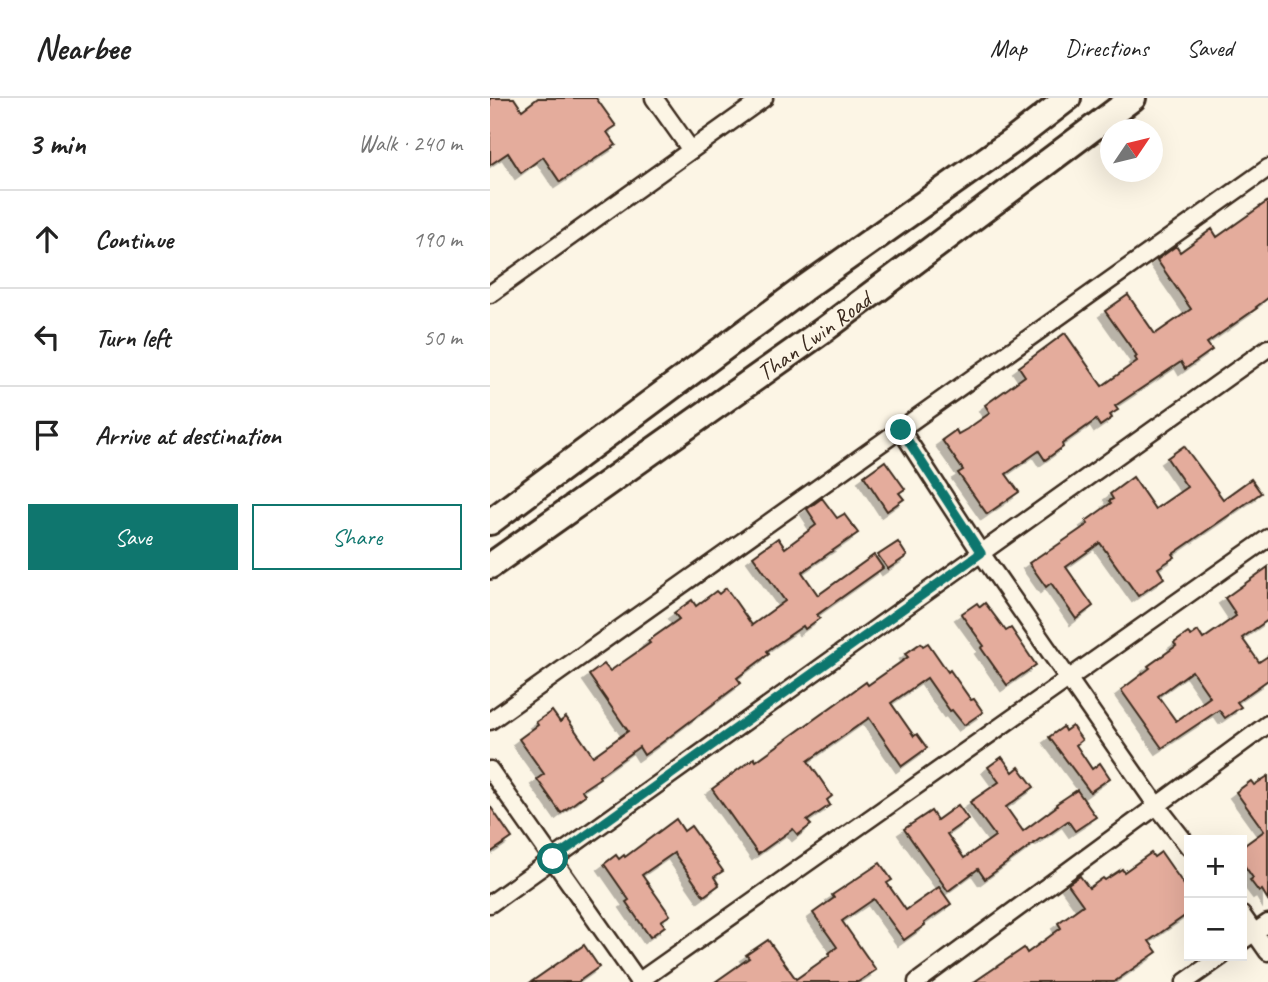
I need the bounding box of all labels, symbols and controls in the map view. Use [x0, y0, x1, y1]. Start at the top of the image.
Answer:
text: Nearbee [35, 27, 129, 69]
text: Map [990, 33, 1027, 63]
text: Directions [1065, 33, 1148, 63]
text: Saved [1186, 33, 1233, 63]
north arrow [1100, 119, 1163, 182]
text: 3 min [28, 125, 85, 163]
text: Walk · 240 m [358, 129, 462, 158]
icon: ahead [28, 220, 66, 258]
text: Continue [95, 223, 173, 256]
text: 190 m [413, 225, 462, 254]
street label: Than Lwin Road [751, 283, 880, 388]
icon: left [28, 318, 66, 356]
text: Turn left [95, 321, 170, 354]
text: 50 m [423, 323, 462, 352]
route end [885, 414, 916, 445]
icon: arrive [28, 416, 66, 454]
text: Arrive at destination [95, 419, 281, 452]
button: Save [28, 504, 238, 570]
button: Share [252, 504, 462, 570]
map controls [1184, 835, 1247, 961]
button: + [1184, 835, 1247, 898]
route start [537, 843, 568, 874]
button: − [1184, 898, 1247, 961]

